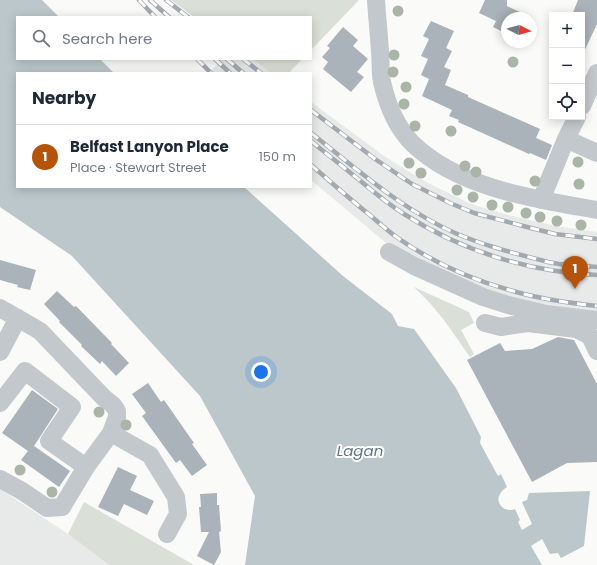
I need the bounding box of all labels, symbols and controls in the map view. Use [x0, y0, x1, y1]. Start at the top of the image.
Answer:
north arrow [501, 12, 537, 48]
map controls [549, 12, 585, 120]
button: + [549, 12, 585, 48]
search box [16, 16, 312, 60]
icon: search [30, 27, 52, 49]
text: Search here [62, 28, 152, 49]
button: − [549, 48, 585, 84]
button: locate [549, 84, 585, 120]
text: Nearby [32, 86, 96, 110]
text: Belfast Lanyon Place [70, 136, 229, 157]
text: 1 [43, 147, 47, 166]
text: 150 m [259, 147, 296, 166]
text: Place · Stewart Street [70, 158, 206, 177]
pin: 1 [562, 256, 588, 289]
your location [251, 362, 271, 382]
water label: Lagan [337, 440, 383, 461]

